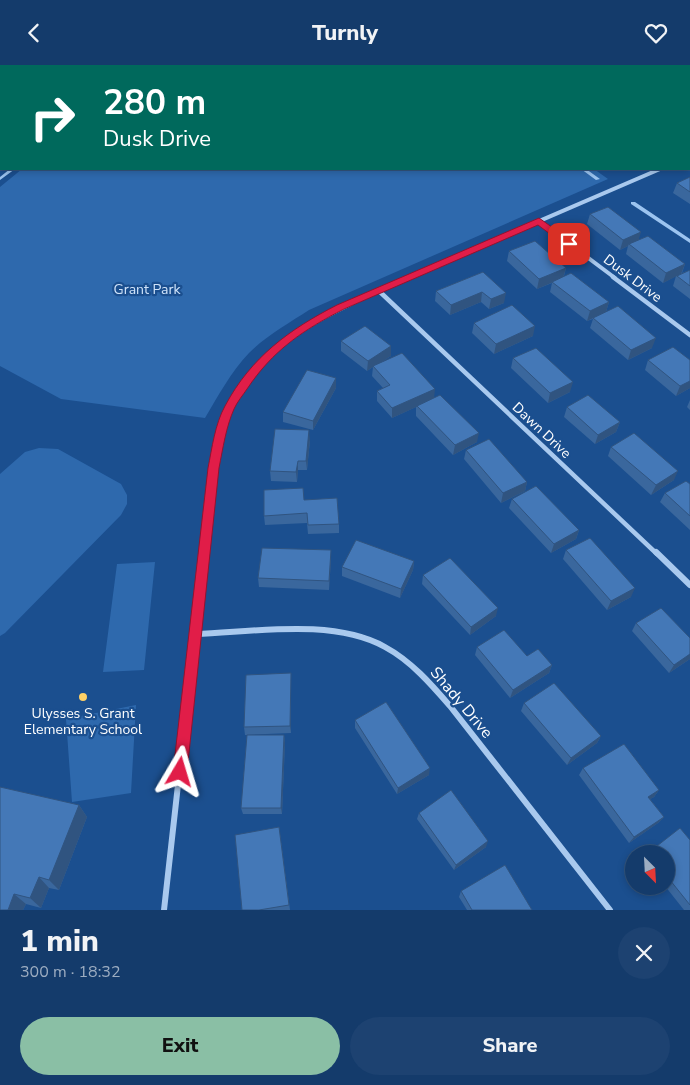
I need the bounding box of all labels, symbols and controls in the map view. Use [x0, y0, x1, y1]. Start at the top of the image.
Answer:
text: Turnly [312, 18, 378, 48]
icon: back [20, 19, 48, 47]
icon: heart [642, 19, 670, 47]
text: 280 m [103, 79, 206, 126]
icon: right [20, 85, 85, 150]
text: Dusk Drive [103, 124, 211, 154]
pin [548, 223, 590, 265]
icon: arrive [555, 230, 583, 258]
street label: Dusk Drive [600, 250, 666, 307]
park label: Grant Park [114, 280, 181, 299]
street label: Dawn Drive [508, 398, 575, 463]
street label: Shady Drive [425, 662, 498, 743]
marker: Ulysses S. Grant Elementary School [77, 691, 89, 703]
place label: Ulysses S. Grant Elementary School [24, 704, 143, 739]
position arrow [153, 745, 205, 797]
north arrow [625, 845, 675, 895]
map controls [625, 845, 675, 895]
text: 1 min [20, 921, 99, 962]
button: close [618, 927, 670, 979]
text: 300 m · 18:32 [20, 961, 121, 983]
button: Exit [20, 1017, 340, 1075]
button: Share [350, 1017, 670, 1075]

